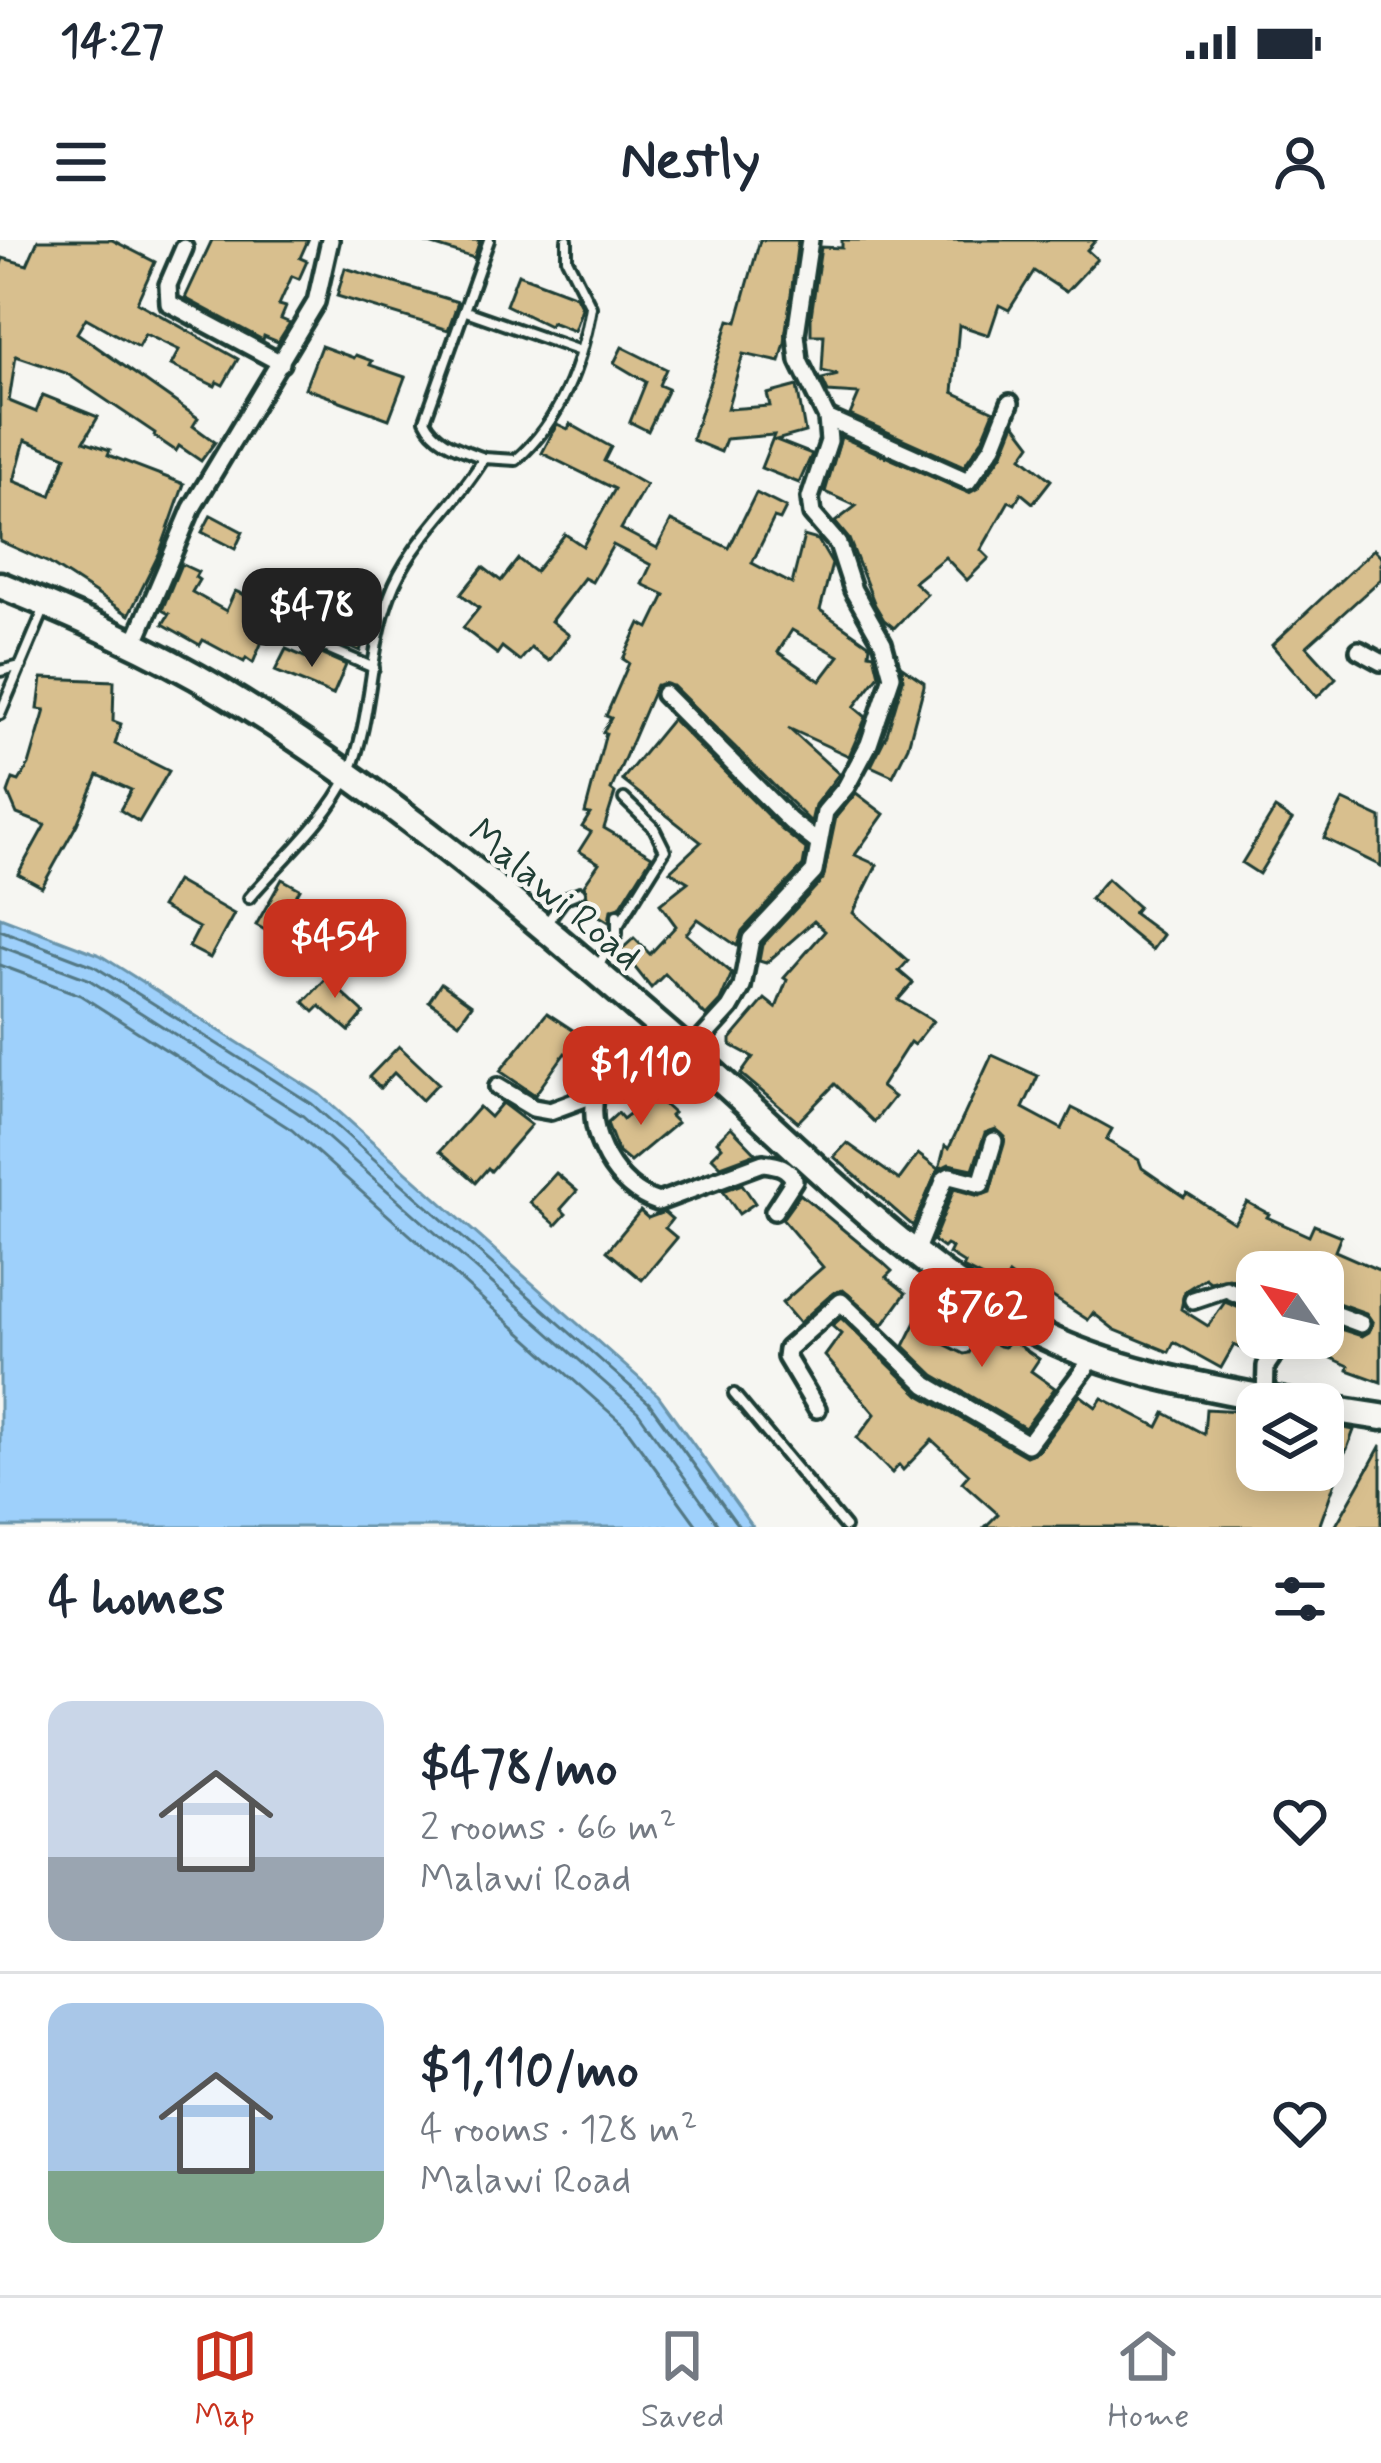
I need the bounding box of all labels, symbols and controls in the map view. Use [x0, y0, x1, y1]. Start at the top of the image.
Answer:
text: 14:27 [60, 13, 164, 72]
text: Nestly [621, 127, 760, 198]
icon: menu [48, 129, 114, 195]
icon: person [1267, 129, 1333, 195]
pin: $478 [241, 568, 383, 670]
text: $478 [269, 581, 355, 632]
street label: Malawi Road [456, 808, 651, 983]
pin: $454 [264, 899, 406, 1001]
text: $454 [290, 912, 380, 963]
pin: $1,110 [543, 1026, 739, 1128]
text: $1,110 [590, 1039, 692, 1090]
north arrow [1236, 1251, 1344, 1359]
map controls [1236, 1251, 1344, 1491]
pin: $762 [911, 1268, 1053, 1370]
text: $762 [936, 1281, 1028, 1332]
button: layers [1236, 1383, 1344, 1491]
text: 4 homes [48, 1566, 225, 1632]
icon: filters [1267, 1566, 1333, 1632]
text: $478/mo [420, 1737, 618, 1803]
icon: home [144, 1749, 288, 1893]
icon: heart [1267, 1788, 1333, 1854]
text: 2 rooms · 66 m² [420, 1803, 676, 1854]
text: Malawi Road [420, 1854, 631, 1905]
text: $1,110/mo [420, 2039, 639, 2105]
icon: home [144, 2051, 288, 2195]
icon: heart [1267, 2090, 1333, 2156]
text: 4 rooms · 128 m² [420, 2105, 697, 2156]
text: Malawi Road [420, 2156, 631, 2207]
tab: Map [192, 2323, 258, 2439]
tab: Saved [641, 2323, 724, 2439]
tab: Home [1107, 2323, 1189, 2439]

